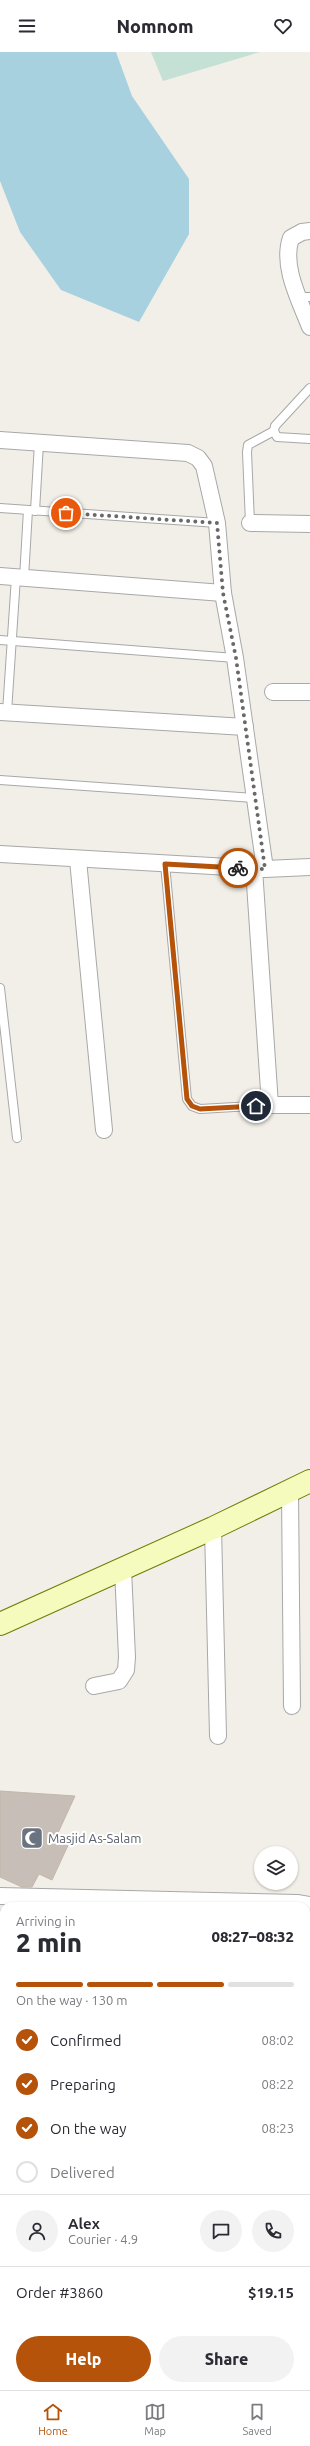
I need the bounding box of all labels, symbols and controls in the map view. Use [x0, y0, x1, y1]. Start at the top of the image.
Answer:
icon: menu [16, 15, 38, 37]
icon: heart [272, 15, 294, 37]
text: Nomnom [116, 16, 194, 36]
pin [49, 496, 83, 530]
icon: bag [55, 502, 77, 524]
courier [218, 848, 258, 888]
icon: bike [227, 857, 249, 879]
pin [239, 1089, 273, 1123]
icon: home [245, 1095, 267, 1117]
mosque icon: Masjid As-Salam [19, 1825, 45, 1851]
place label: Masjid As-Salam [48, 1831, 141, 1845]
map controls [254, 1846, 298, 1890]
button: layers [254, 1846, 298, 1890]
text: Arriving in [16, 1914, 75, 1928]
text: 2 min [16, 1928, 82, 1957]
text: 08:27–08:32 [211, 1928, 294, 1945]
text: On the way · 130 m [16, 1993, 128, 2007]
icon: check [16, 2029, 38, 2051]
text: Confirmed [50, 2032, 122, 2049]
text: 08:02 [261, 2033, 294, 2047]
icon: check [16, 2073, 38, 2095]
text: Preparing [50, 2076, 116, 2093]
text: 08:22 [261, 2077, 294, 2091]
icon: check [16, 2117, 38, 2139]
text: On the way [50, 2120, 126, 2137]
text: 08:23 [261, 2121, 294, 2135]
text: Delivered [50, 2164, 115, 2181]
button: person [16, 2210, 58, 2252]
button: chat [200, 2210, 242, 2252]
button: phone [252, 2210, 294, 2252]
text: Alex [68, 2215, 100, 2232]
text: Courier · 4.9 [68, 2232, 138, 2246]
text: Order #3860 [16, 2284, 103, 2301]
text: $19.15 [248, 2284, 294, 2301]
button: Help [16, 2336, 151, 2382]
button: Share [159, 2336, 294, 2382]
tab: Home [38, 2401, 68, 2437]
tab: Map [144, 2401, 166, 2437]
tab: Saved [243, 2401, 272, 2437]

